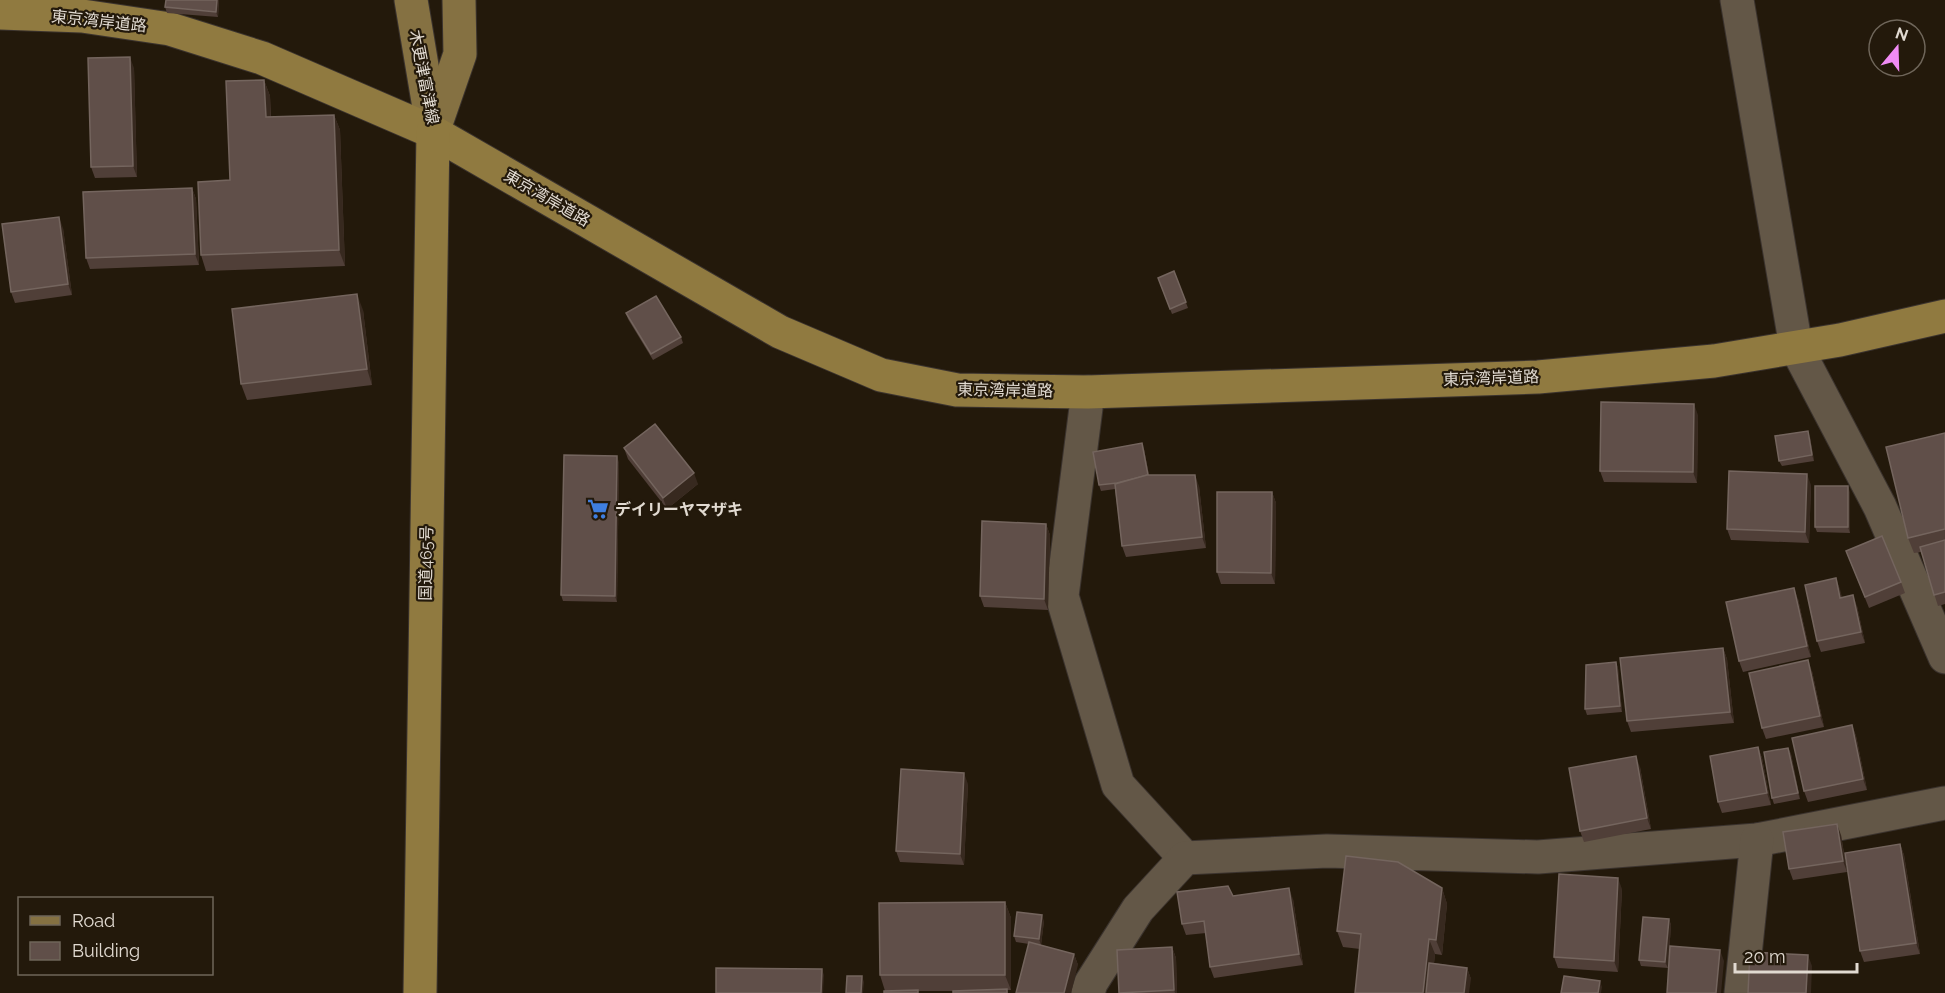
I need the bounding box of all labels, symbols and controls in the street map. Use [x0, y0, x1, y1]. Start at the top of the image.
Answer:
street label: 東京湾岸道路 [50, 7, 148, 35]
north arrow [1867, 18, 1927, 78]
text: N [1893, 23, 1911, 45]
street label: 木更津富津線 [406, 28, 442, 126]
street label: 東京湾岸道路 [501, 166, 593, 230]
street label: 東京湾岸道路 [1443, 367, 1539, 389]
street label: 東京湾岸道路 [957, 380, 1053, 400]
supermarket icon: デイリーヤマザキ [586, 497, 610, 521]
place label: デイリーヤマザキ [615, 500, 743, 519]
street label: 国道465号 [416, 525, 436, 601]
legend [18, 897, 213, 975]
text: Road [72, 910, 115, 931]
scale bar [1735, 936, 1856, 974]
text: Building [72, 940, 140, 961]
text: 20 m [1744, 946, 1786, 967]

